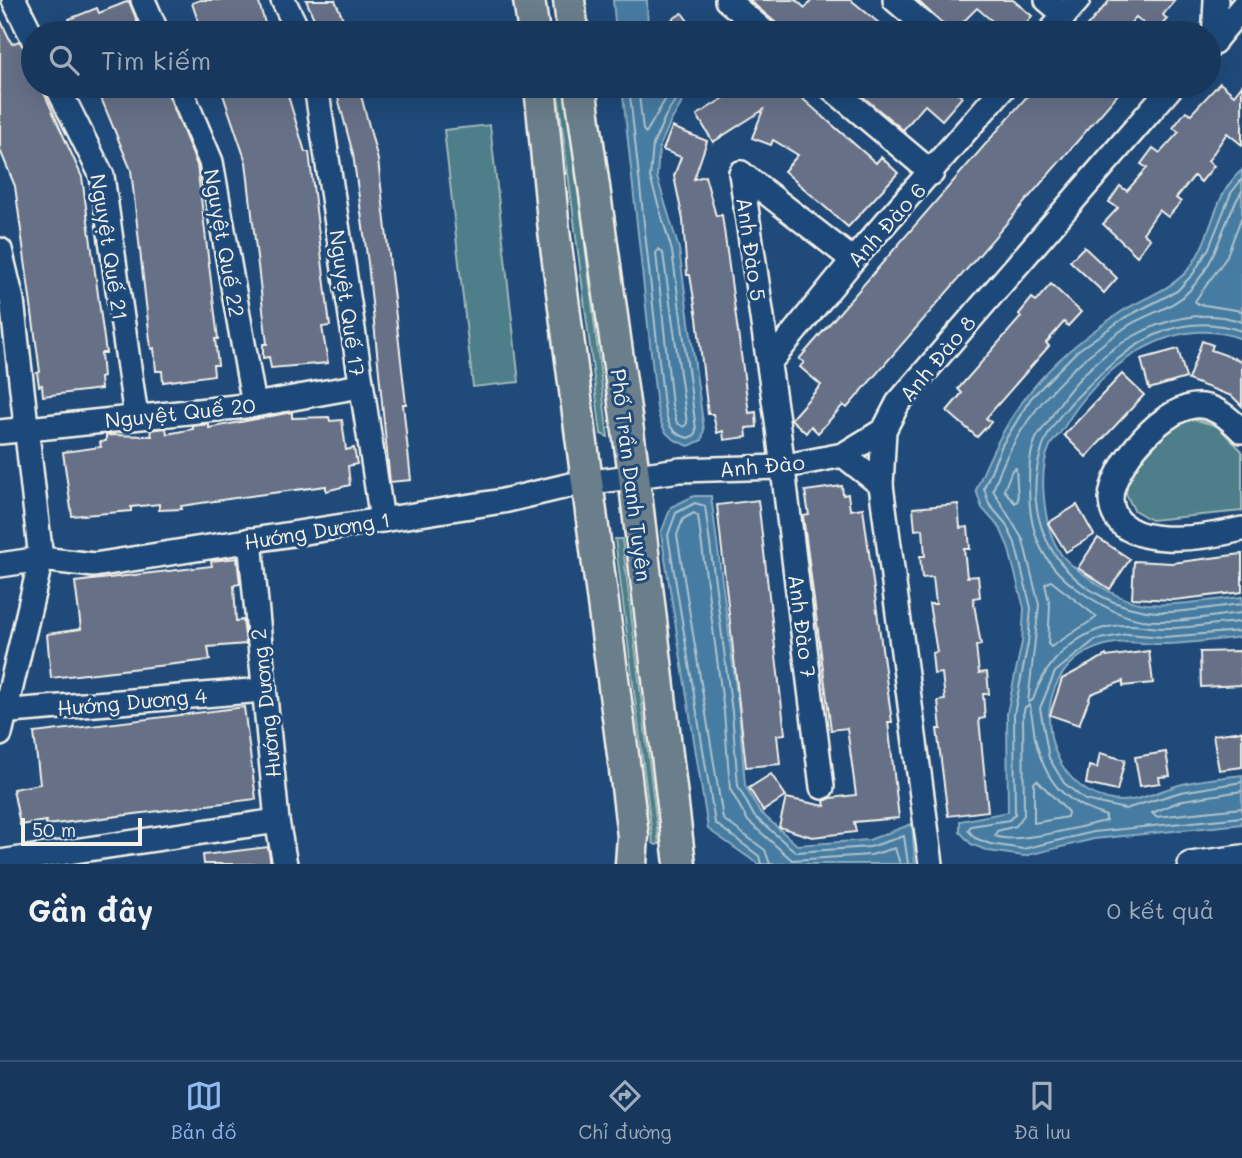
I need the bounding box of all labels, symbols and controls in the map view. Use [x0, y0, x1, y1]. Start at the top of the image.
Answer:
search box [21, 21, 1221, 98]
icon: search [45, 41, 83, 79]
text: Tìm kiếm [101, 43, 211, 77]
street label: Nguyệt Quế 22 [199, 167, 251, 319]
street label: Nguyệt Quế 21 [85, 172, 135, 322]
street label: Anh Đào 6 [841, 176, 931, 272]
street label: Anh Đào 5 [731, 195, 773, 303]
street label: Nguyệt Quế 17 [324, 228, 372, 378]
street label: Anh Đào 8 [893, 309, 981, 407]
street label: Phố Trần Danh Tuyên [606, 367, 658, 583]
street label: Nguyệt Quế 20 [103, 391, 257, 433]
street label: Anh Đào [718, 448, 806, 482]
street label: Hướng Dương 1 [242, 505, 392, 555]
street label: Anh Đào 7 [783, 573, 823, 679]
street label: Hướng Dương 2 [244, 627, 286, 779]
street label: Hướng Dương 4 [56, 681, 209, 721]
scale bar [21, 815, 142, 847]
text: 50 m [32, 817, 76, 842]
text: Gần đây [28, 890, 153, 930]
text: 0 kết quả [1107, 895, 1214, 925]
tab: Bản đồ [171, 1077, 236, 1144]
tab: Chỉ đường [578, 1077, 672, 1144]
tab: Đã lưu [1014, 1077, 1071, 1144]

